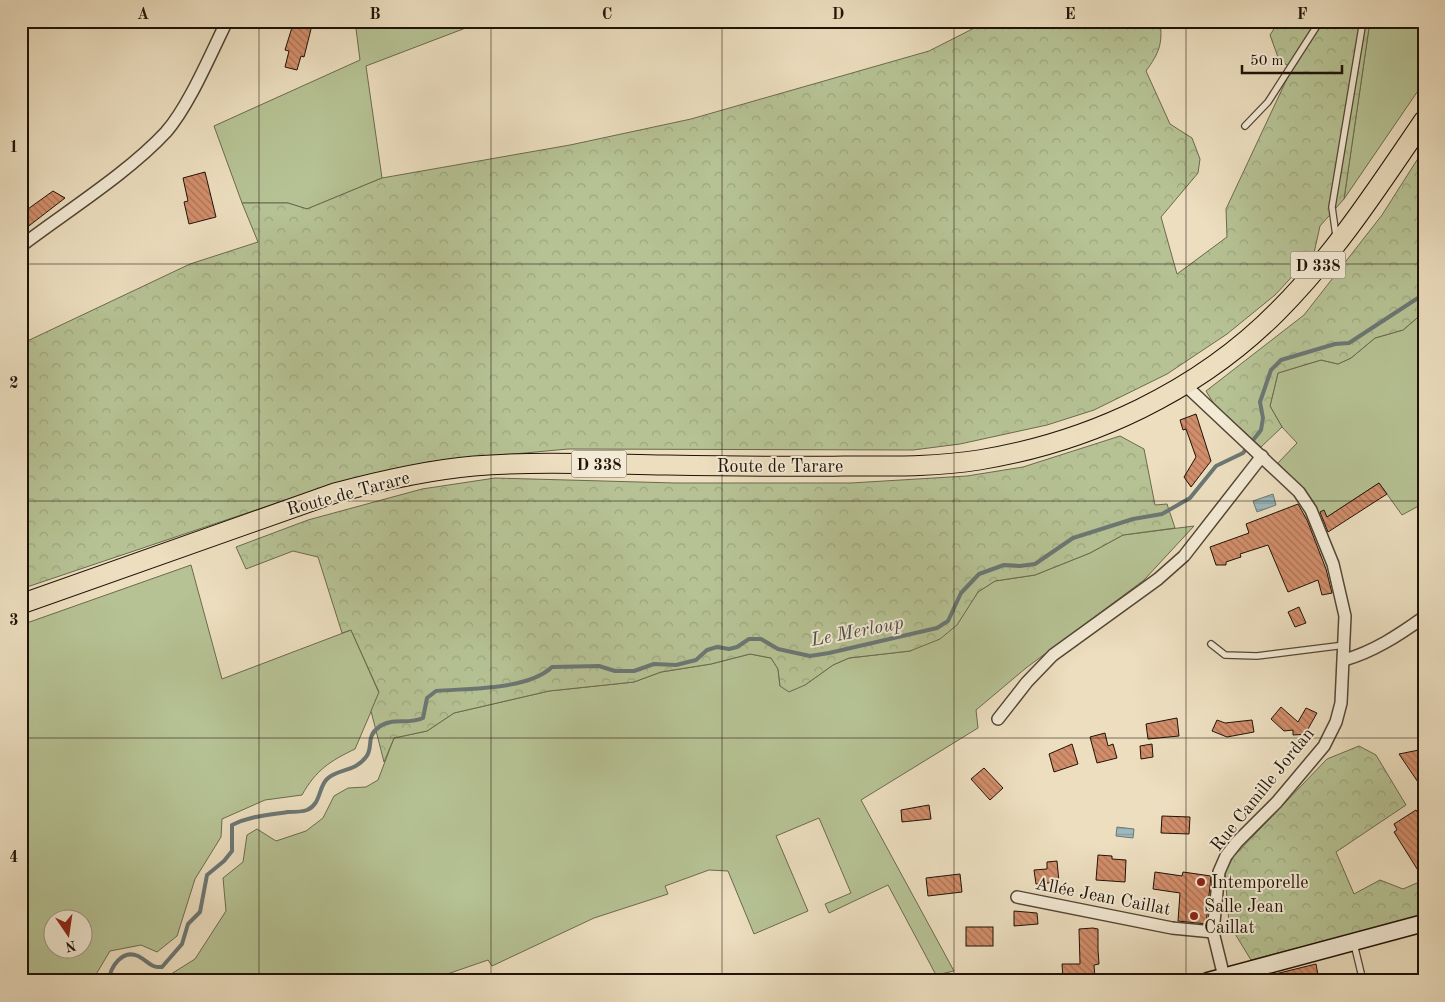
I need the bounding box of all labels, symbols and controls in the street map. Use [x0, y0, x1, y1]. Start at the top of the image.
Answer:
text: A [137, 7, 149, 23]
text: B [369, 7, 381, 23]
text: C [602, 7, 612, 23]
text: D [832, 7, 844, 23]
text: E [1064, 7, 1076, 23]
text: F [1297, 7, 1308, 23]
scale bar [1242, 42, 1342, 74]
text: 50 m [1250, 54, 1284, 69]
text: 1 [9, 140, 19, 156]
road number: D 338 [1290, 252, 1346, 278]
text: 2 [9, 376, 19, 392]
road number: D 338 [572, 450, 626, 478]
street label: Route de Tarare [717, 458, 843, 476]
street label: Route de Tarare [285, 469, 412, 519]
text: 3 [9, 613, 19, 629]
water label: Le Merloup [808, 614, 906, 651]
street label: Rue Camille Jordan [1208, 724, 1318, 855]
text: 4 [9, 850, 19, 866]
place label: Intemporelle [1211, 874, 1309, 892]
street label: Allée Jean Caillat [1034, 875, 1172, 919]
marker: Intemporelle [1195, 876, 1207, 888]
place label: Salle Jean Caillat [1204, 898, 1284, 937]
north arrow [42, 910, 92, 960]
marker: Salle Jean Caillat [1188, 910, 1200, 922]
text: N [64, 938, 77, 954]

